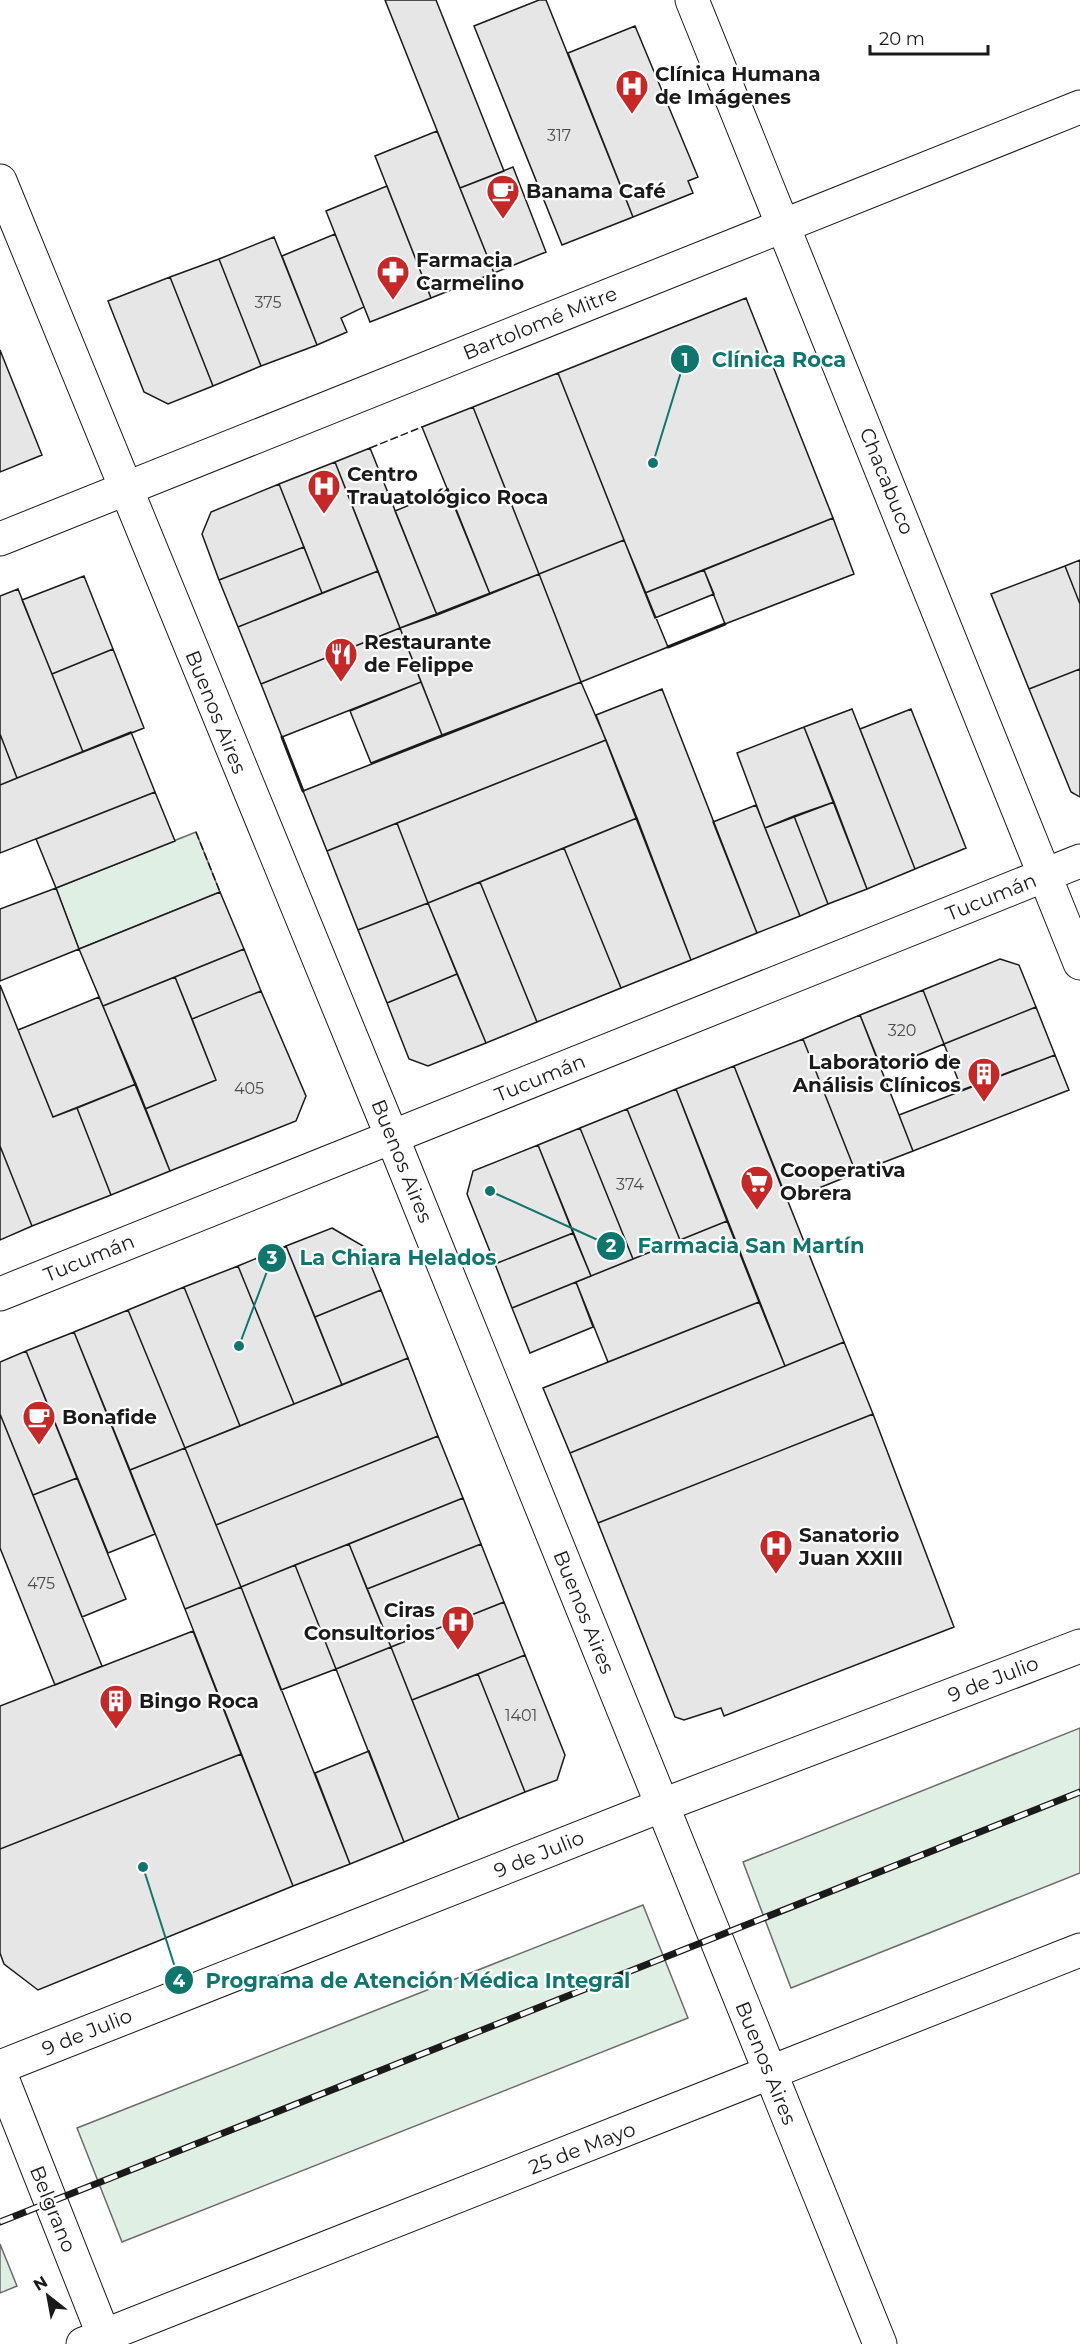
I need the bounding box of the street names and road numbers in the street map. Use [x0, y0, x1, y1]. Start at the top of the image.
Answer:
street label: Bartolomé Mitre [459, 281, 621, 365]
street label: Chacabuco [855, 424, 919, 538]
street label: Buenos Aires [180, 647, 252, 777]
street label: Tucumán [942, 868, 1040, 926]
street label: Tucumán [491, 1049, 589, 1107]
street label: Buenos Aires [366, 1096, 438, 1226]
street label: Tucumán [40, 1229, 138, 1287]
street label: Buenos Aires [548, 1547, 620, 1677]
street label: 9 de Julio [944, 1651, 1042, 1707]
street label: 9 de Julio [490, 1825, 588, 1883]
street label: Buenos Aires [730, 1998, 802, 2128]
street label: 9 de Julio [38, 2003, 136, 2061]
street label: 25 de Mayo [525, 2117, 639, 2179]
street label: Belgrano [25, 2162, 81, 2256]

